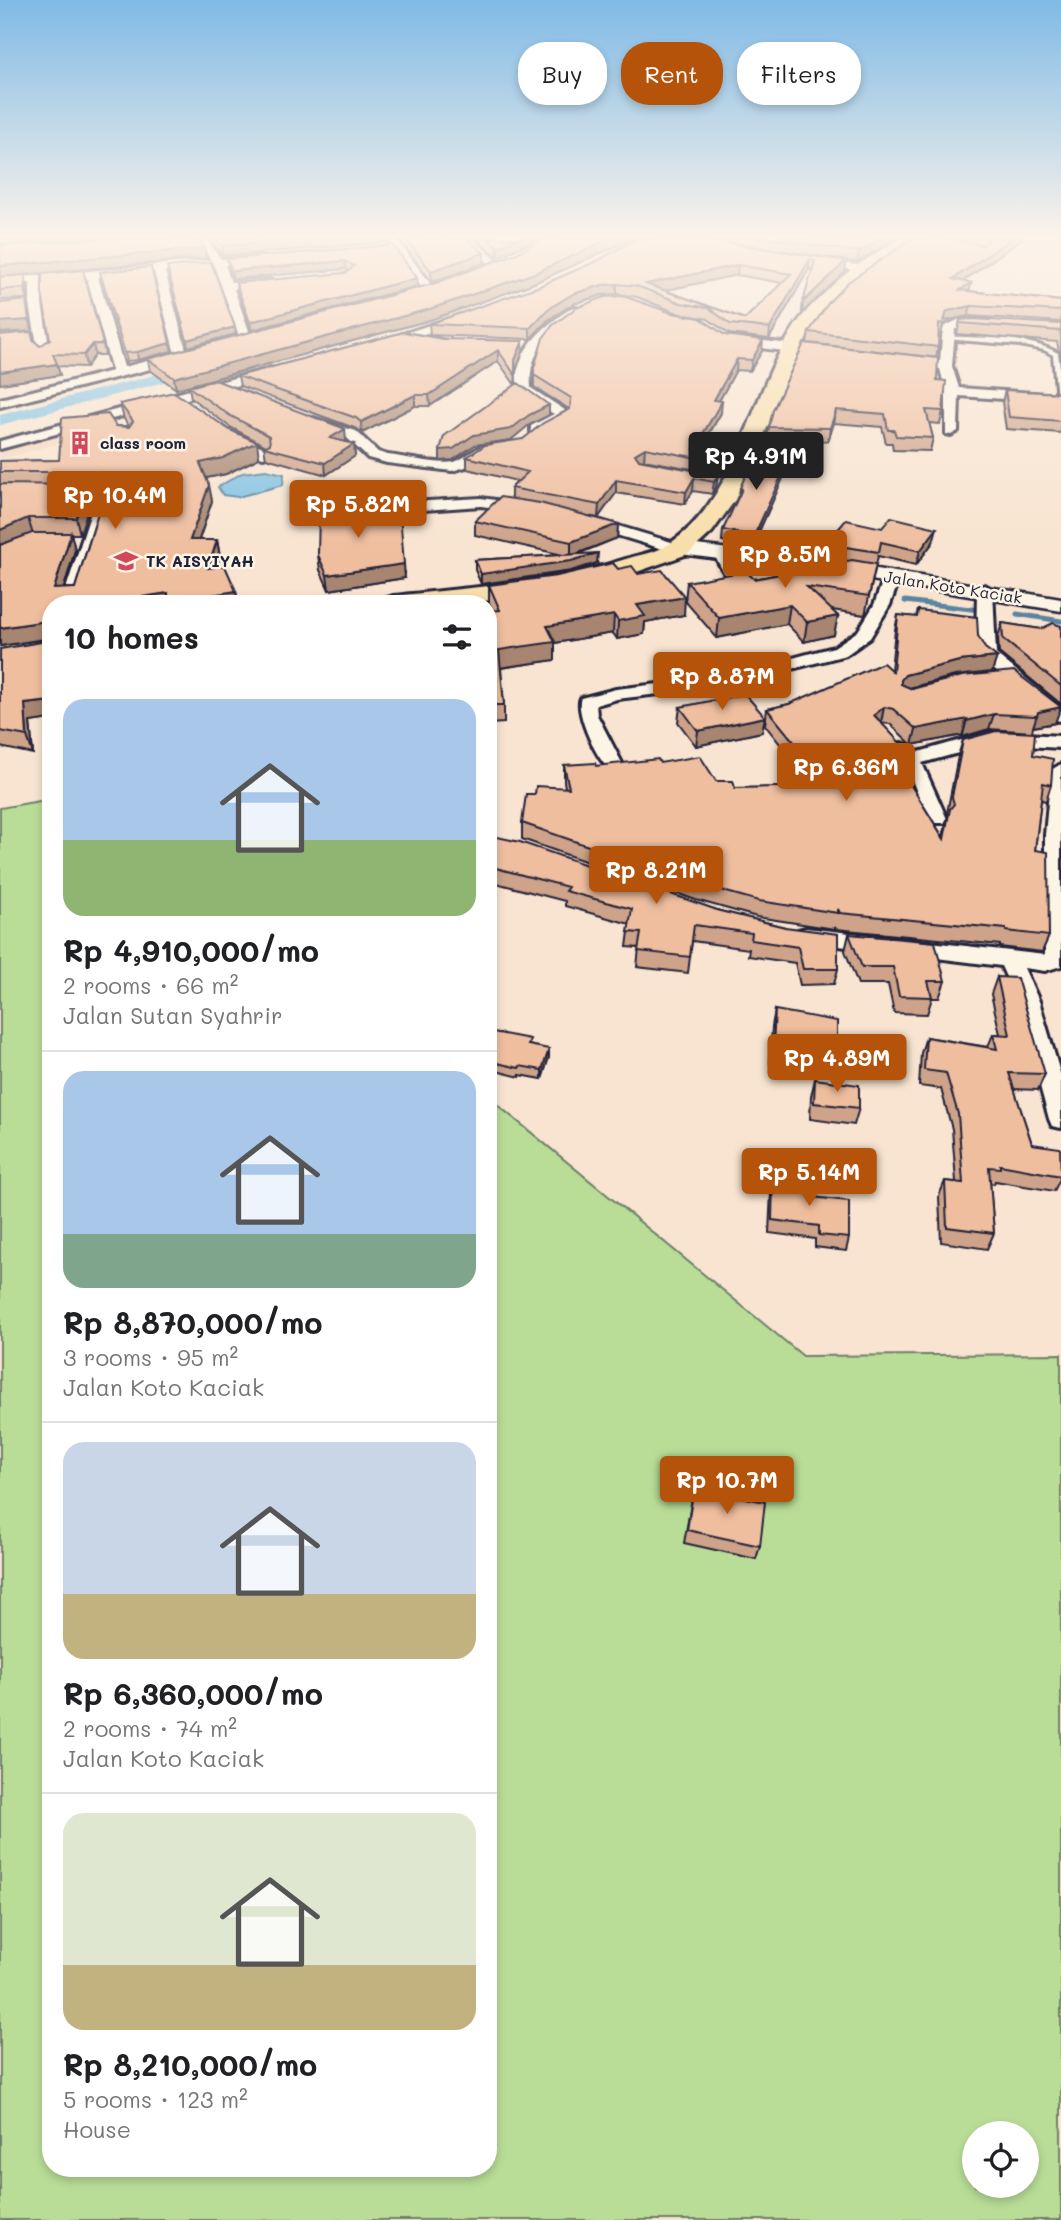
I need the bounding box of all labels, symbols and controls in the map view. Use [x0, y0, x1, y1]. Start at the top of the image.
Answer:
chip: Buy [518, 42, 607, 105]
chip: Rent [621, 42, 723, 105]
chip: Filters [737, 42, 861, 105]
building icon: class room [66, 429, 94, 457]
place label: class room [100, 432, 186, 453]
pin: Rp 4.91M [684, 433, 828, 492]
text: Rp 4.91M [705, 440, 807, 470]
pin: Rp 10.4M [43, 472, 187, 531]
text: Rp 10.4M [63, 479, 167, 509]
pin: Rp 5.82M [286, 480, 430, 540]
text: Rp 5.82M [306, 488, 410, 518]
pin: Rp 8.5M [720, 530, 850, 590]
text: Rp 8.5M [739, 538, 831, 568]
school or university icon: TK AISYIYAH [112, 547, 140, 575]
place label: TK AISYIYAH [146, 550, 254, 571]
street label: Jalan Koto Kaciak [882, 565, 1024, 608]
text: 10 homes [63, 617, 199, 657]
icon: filters [438, 618, 476, 656]
pin: Rp 8.87M [650, 652, 794, 712]
text: Rp 8.87M [669, 660, 775, 690]
pin: Rp 6.36M [774, 744, 918, 803]
icon: home [207, 745, 333, 871]
text: Rp 6.36M [793, 751, 899, 781]
pin: Rp 8.21M [584, 846, 728, 906]
text: Rp 8.21M [605, 854, 707, 884]
text: Rp 4,910,000/mo [63, 930, 319, 970]
text: 2 rooms · 66 m² [63, 970, 238, 1000]
text: Jalan Sutan Syahrir [63, 1000, 283, 1030]
pin: Rp 4.89M [765, 1034, 909, 1094]
text: Rp 4.89M [783, 1042, 891, 1072]
icon: home [207, 1117, 333, 1243]
pin: Rp 5.14M [737, 1148, 881, 1208]
text: Rp 5.14M [758, 1156, 860, 1186]
text: Rp 8,870,000/mo [63, 1302, 323, 1342]
text: 3 rooms · 95 m² [63, 1342, 238, 1372]
text: Jalan Koto Kaciak [63, 1372, 264, 1402]
pin: Rp 10.7M [655, 1456, 799, 1516]
text: Rp 10.7M [676, 1464, 778, 1494]
icon: home [207, 1488, 333, 1614]
text: Rp 6,360,000/mo [63, 1673, 323, 1713]
text: 2 rooms · 74 m² [63, 1713, 237, 1743]
text: Jalan Koto Kaciak [63, 1743, 264, 1773]
icon: home [207, 1859, 333, 1985]
text: Rp 8,210,000/mo [63, 2044, 317, 2084]
text: 5 rooms · 123 m² [63, 2084, 248, 2114]
text: House [63, 2114, 131, 2144]
map controls [962, 2121, 1039, 2198]
button: locate [962, 2121, 1039, 2198]

